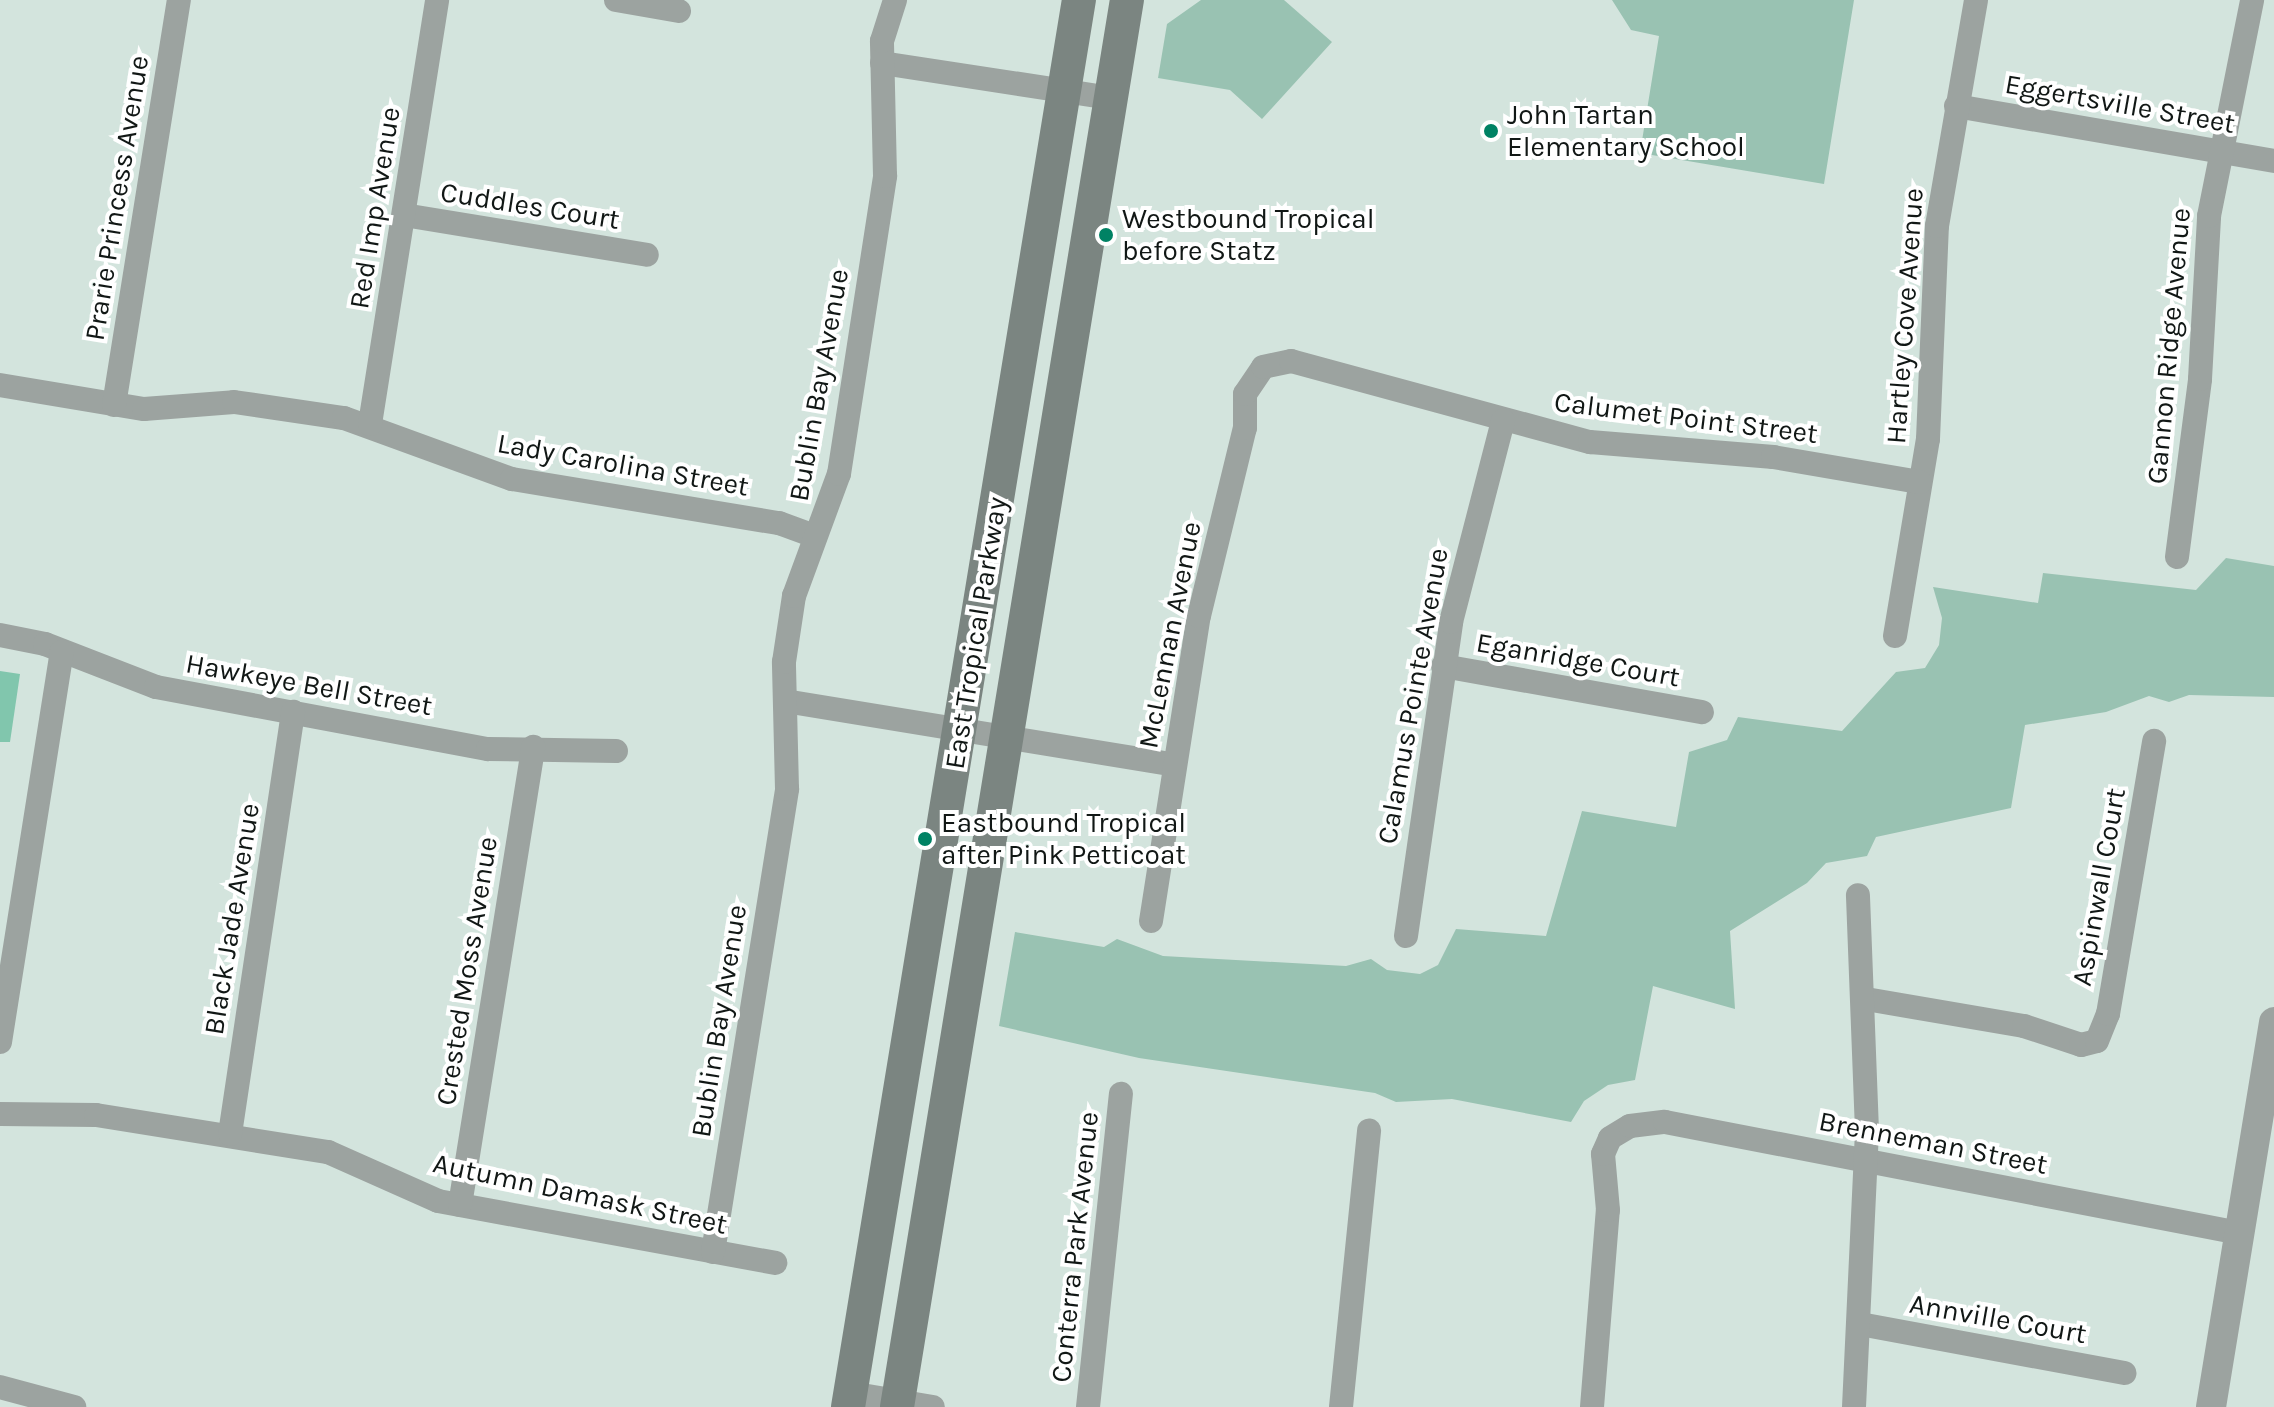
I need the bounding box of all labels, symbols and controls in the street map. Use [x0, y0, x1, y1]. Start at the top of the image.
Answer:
street label: Prarie Princess Avenue [78, 53, 156, 343]
street label: Eggertsville Street [2002, 67, 2238, 141]
place label: John Tartan Elementary School [1507, 98, 1745, 164]
street label: Red Imp Avenue [342, 105, 408, 311]
marker: John Tartan Elementary School [1482, 122, 1500, 140]
street label: Cuddles Court [438, 175, 622, 237]
street label: Hartley Cove Avenue [1879, 187, 1931, 445]
place label: Westbound Tropical before Statz [1122, 202, 1375, 268]
street label: Gannon Ridge Avenue [2140, 206, 2198, 486]
marker: Westbound Tropical before Statz [1097, 226, 1115, 244]
street label: Bublin Bay Avenue [782, 266, 856, 504]
street label: Calumet Point Street [1552, 385, 1820, 451]
street label: Lady Carolina Street [495, 426, 751, 504]
street label: East Tropical Parkway [938, 495, 1014, 771]
street label: McLennan Avenue [1132, 519, 1208, 751]
street label: Calamus Pointe Avenue [1370, 545, 1456, 847]
street label: Eganridge Court [1474, 626, 1682, 694]
street label: Hawkeye Bell Street [183, 647, 435, 723]
street label: Aspinwall Court [2065, 785, 2133, 989]
street label: Black Jade Avenue [197, 801, 267, 1037]
place label: Eastbound Tropical after Pink Petticoat [941, 806, 1186, 872]
marker: Eastbound Tropical after Pink Petticoat [916, 830, 934, 848]
street label: Crested Moss Avenue [429, 834, 505, 1108]
street label: Bublin Bay Avenue [684, 902, 754, 1140]
street label: Brenneman Street [1816, 1104, 2050, 1182]
street label: Conterra Park Avenue [1044, 1110, 1106, 1384]
street label: Autumn Damask Street [430, 1146, 730, 1242]
street label: Annville Court [1907, 1287, 2089, 1351]

